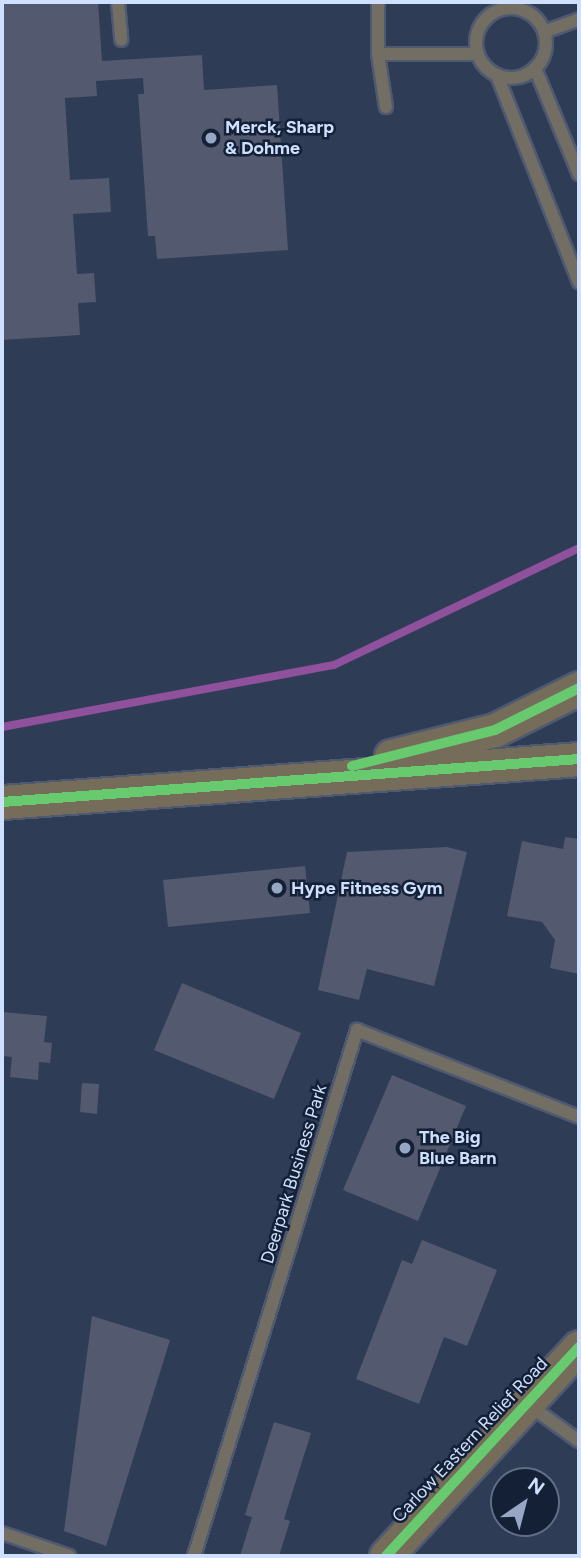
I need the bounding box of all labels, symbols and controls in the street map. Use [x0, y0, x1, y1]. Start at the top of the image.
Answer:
place label: Merck, Sharp & Dohme [225, 117, 334, 160]
marker: Merck, Sharp & Dohme [203, 130, 219, 146]
place label: Hype Fitness Gym [291, 877, 443, 899]
marker: Hype Fitness Gym [269, 880, 285, 896]
street label: Deerpark Business Park [256, 1082, 332, 1266]
place label: The Big Blue Barn [419, 1127, 497, 1170]
marker: The Big Blue Barn [397, 1140, 413, 1156]
street label: Carlow Eastern Relief Road [388, 1353, 552, 1527]
north arrow [490, 1467, 560, 1537]
text: N [524, 1472, 549, 1500]

